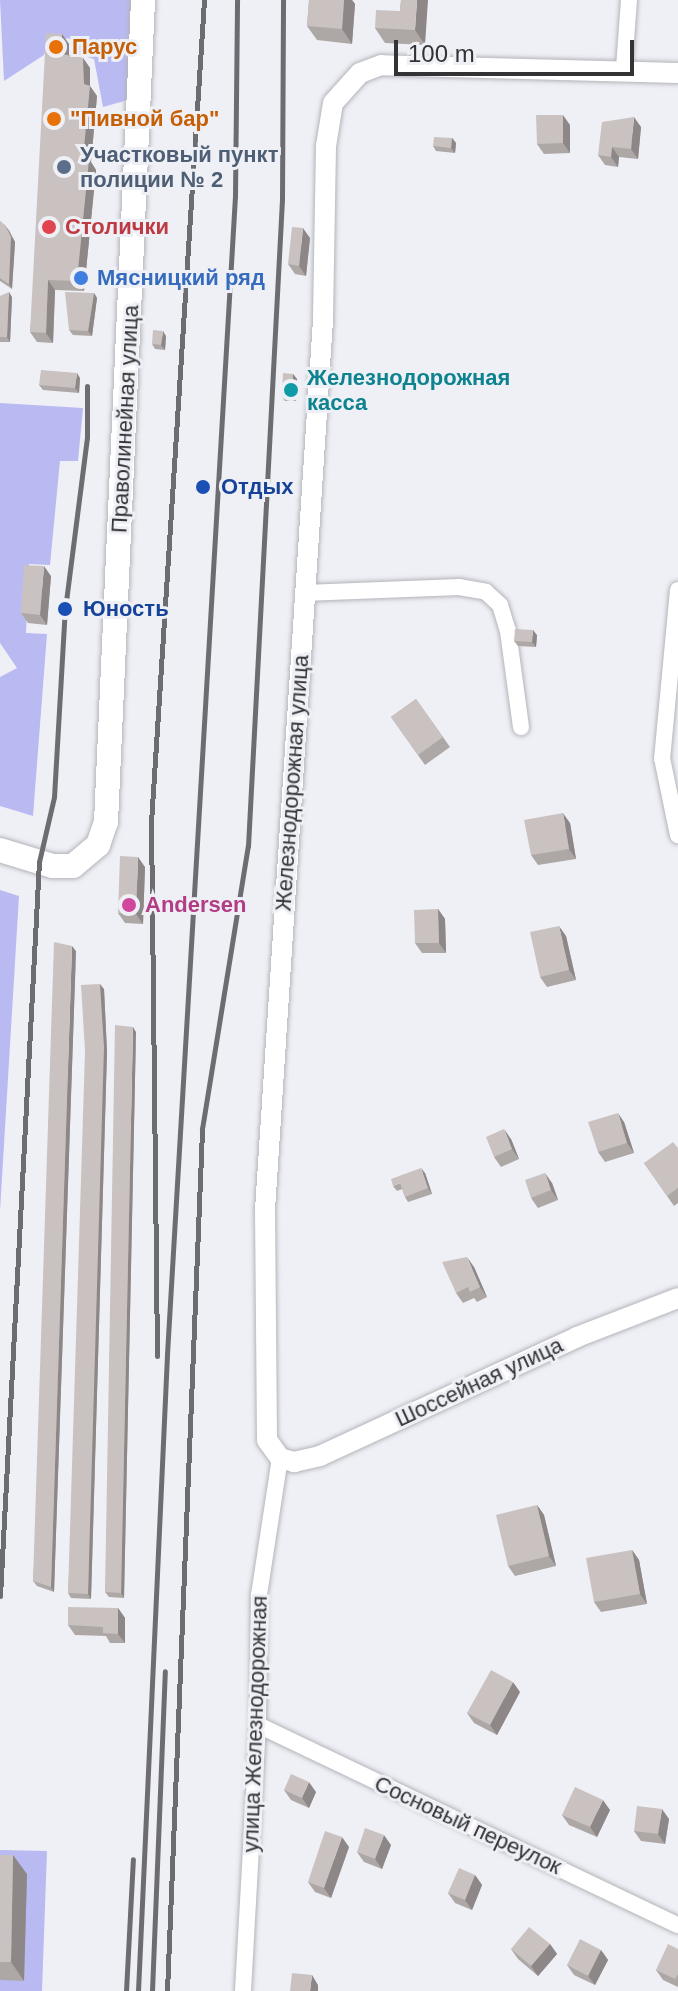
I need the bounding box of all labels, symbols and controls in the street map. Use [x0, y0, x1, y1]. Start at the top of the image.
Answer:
scale bar [398, 24, 638, 74]
place label: Парус [72, 34, 137, 60]
marker: Парус [47, 38, 65, 56]
text: 100 m [408, 40, 475, 67]
place label: "Пивной бар" [70, 106, 219, 132]
marker: "Пивной бар" [45, 110, 63, 128]
place label: Участковый пункт полиции № 2 [80, 141, 278, 192]
marker: Участковый пункт полиции № 2 [55, 158, 73, 176]
place label: Столички [65, 214, 169, 240]
marker: Столички [40, 218, 58, 236]
place label: Мясницкий ряд [97, 265, 265, 291]
marker: Мясницкий ряд [72, 269, 90, 287]
street label: Праволинейная улица [106, 304, 144, 534]
place label: Железнодорожная касса [307, 364, 510, 416]
marker: Железнодорожная касса [282, 381, 300, 399]
place label: Отдых [221, 474, 294, 500]
marker: Отдых [192, 476, 214, 498]
place label: Юность [83, 596, 169, 622]
marker: Юность [54, 598, 76, 620]
street label: Железнодорожная улица [270, 654, 314, 912]
place label: Andersen [145, 892, 246, 918]
marker: Andersen [120, 896, 138, 914]
street label: Шоссейная улица [391, 1332, 567, 1432]
street label: улица Железнодорожная [237, 1595, 273, 1853]
street label: Сосновый переулок [370, 1770, 566, 1880]

